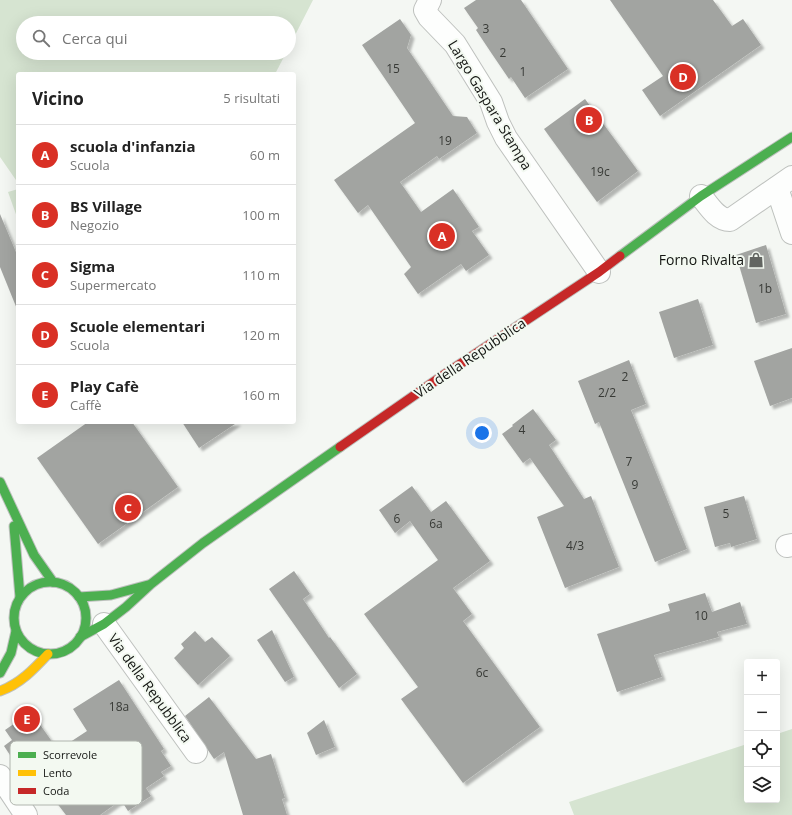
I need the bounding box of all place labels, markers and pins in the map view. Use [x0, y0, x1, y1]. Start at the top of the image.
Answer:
pin: D [670, 62, 696, 92]
pin: B [576, 105, 602, 135]
pin: A [429, 221, 455, 251]
place label: Forno Rivalta [659, 250, 744, 269]
shop icon: Forno Rivalta [747, 251, 765, 269]
pin: C [115, 493, 141, 523]
pin: E [14, 704, 40, 734]

